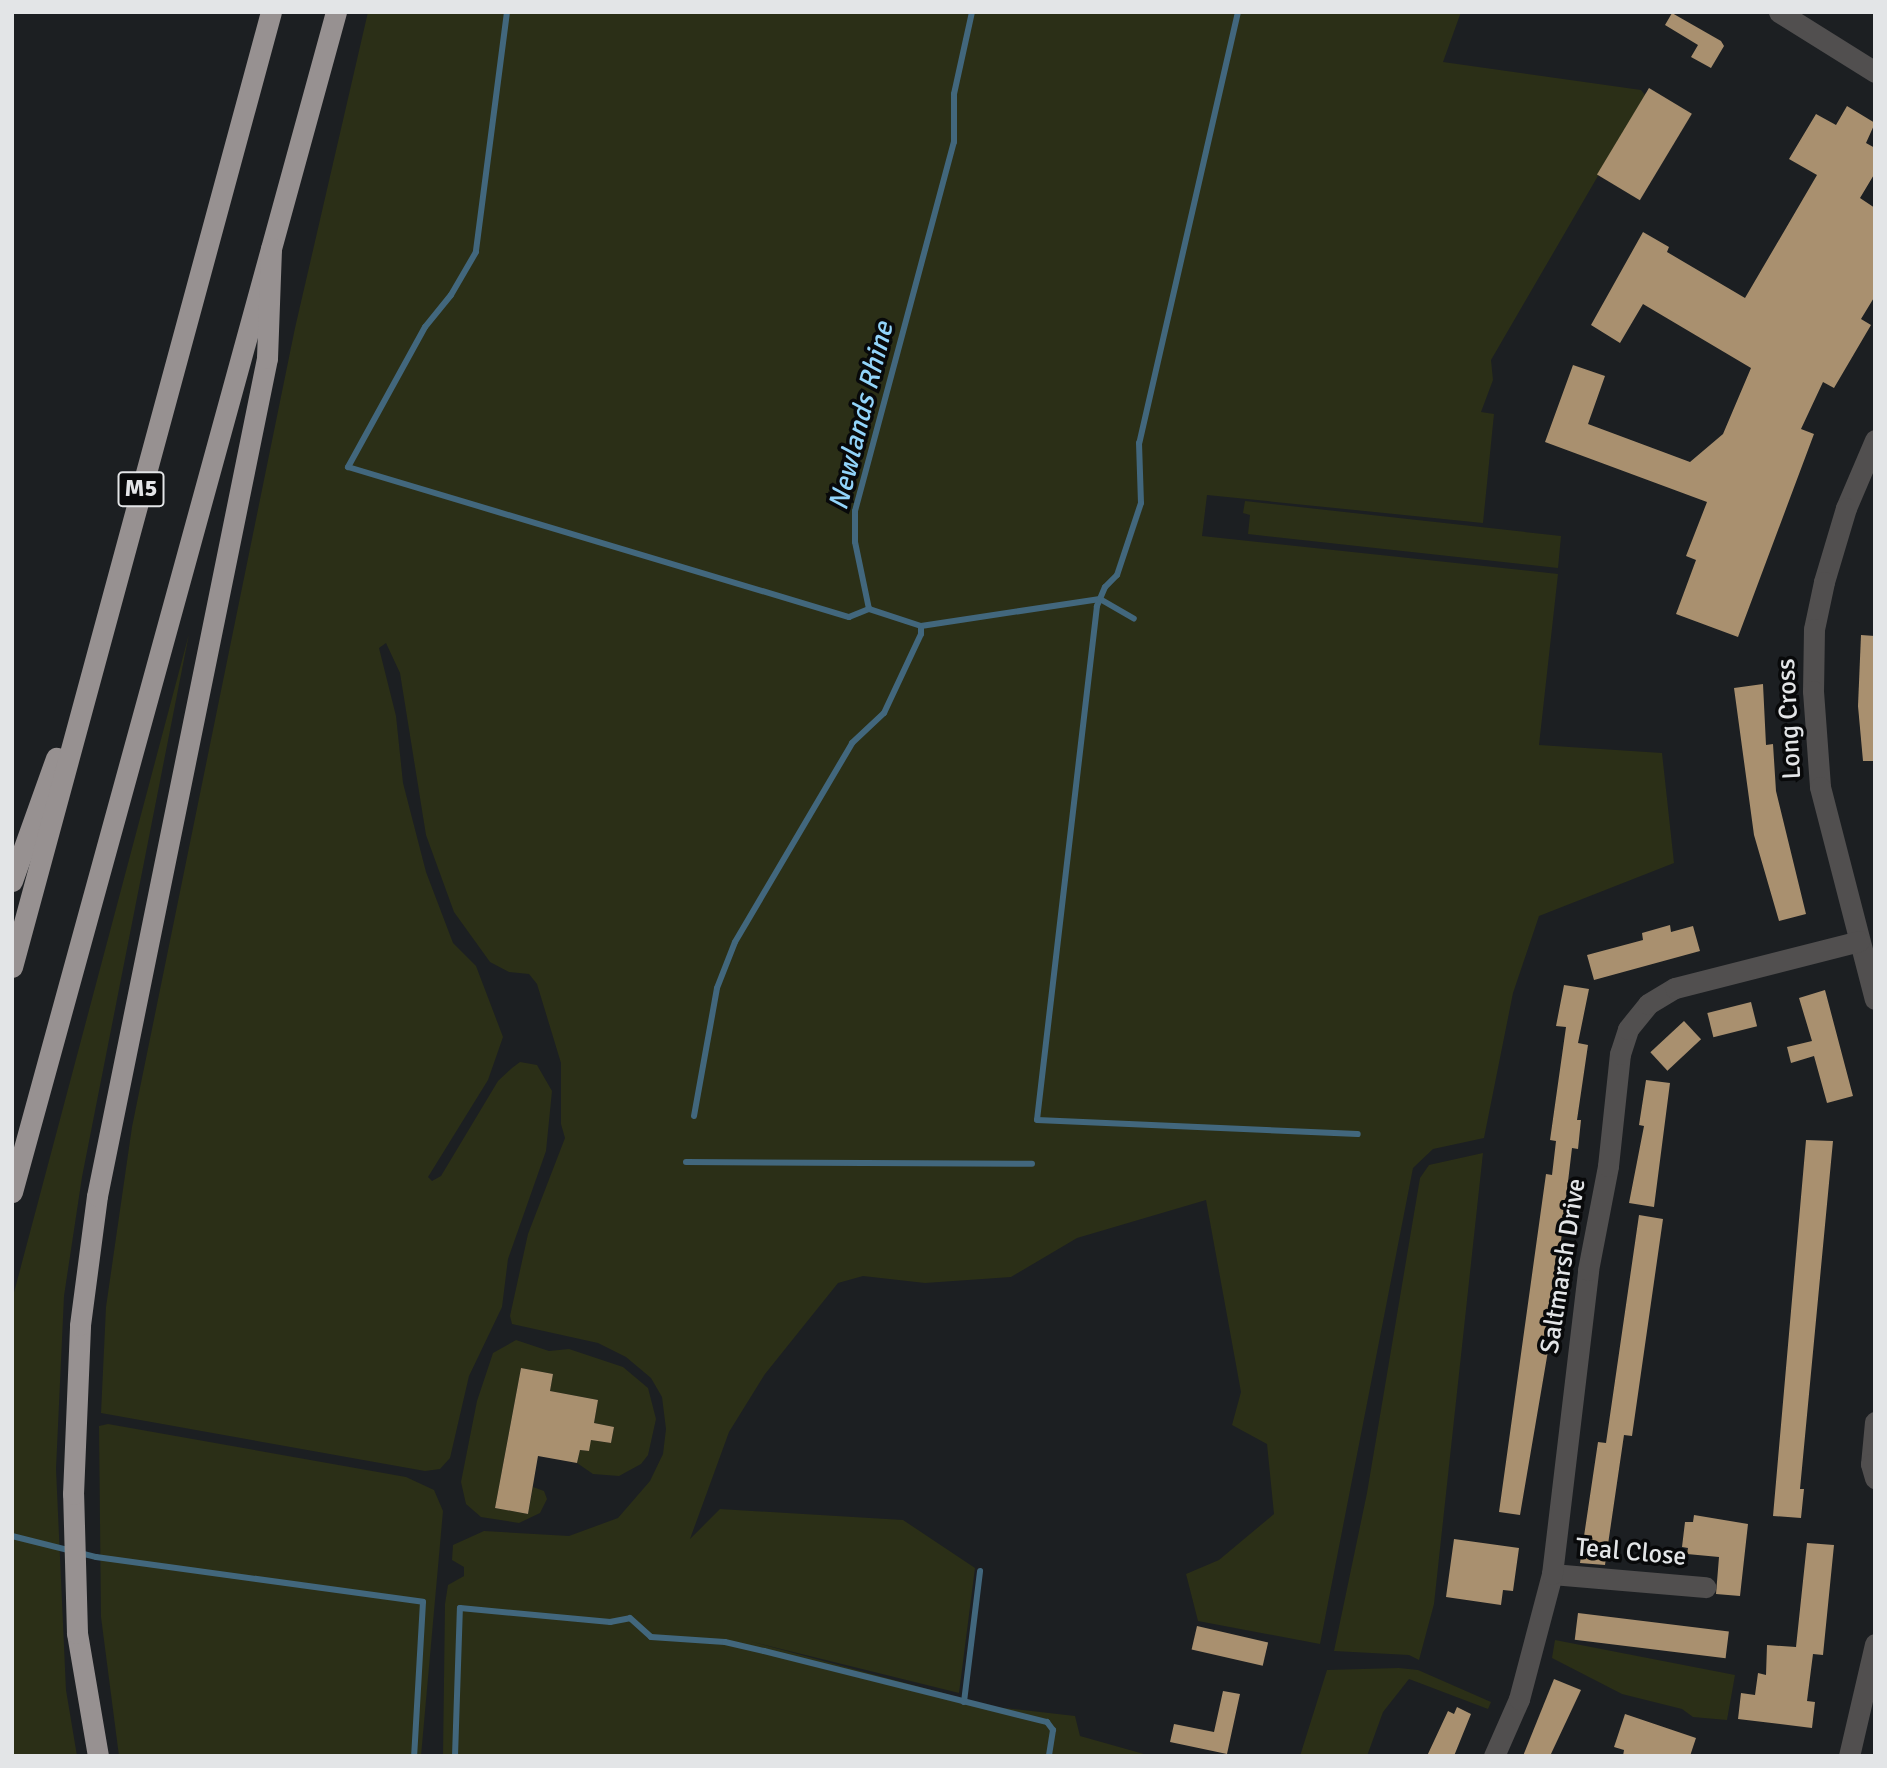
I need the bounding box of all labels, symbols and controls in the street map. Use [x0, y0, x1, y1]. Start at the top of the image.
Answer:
water label: Newlands Rhine [821, 318, 901, 514]
road number: M5 [116, 468, 166, 510]
street label: Long Cross [1771, 658, 1809, 780]
street label: Saltmarsh Drive [1535, 1176, 1593, 1356]
street label: Teal Close [1574, 1533, 1688, 1573]

